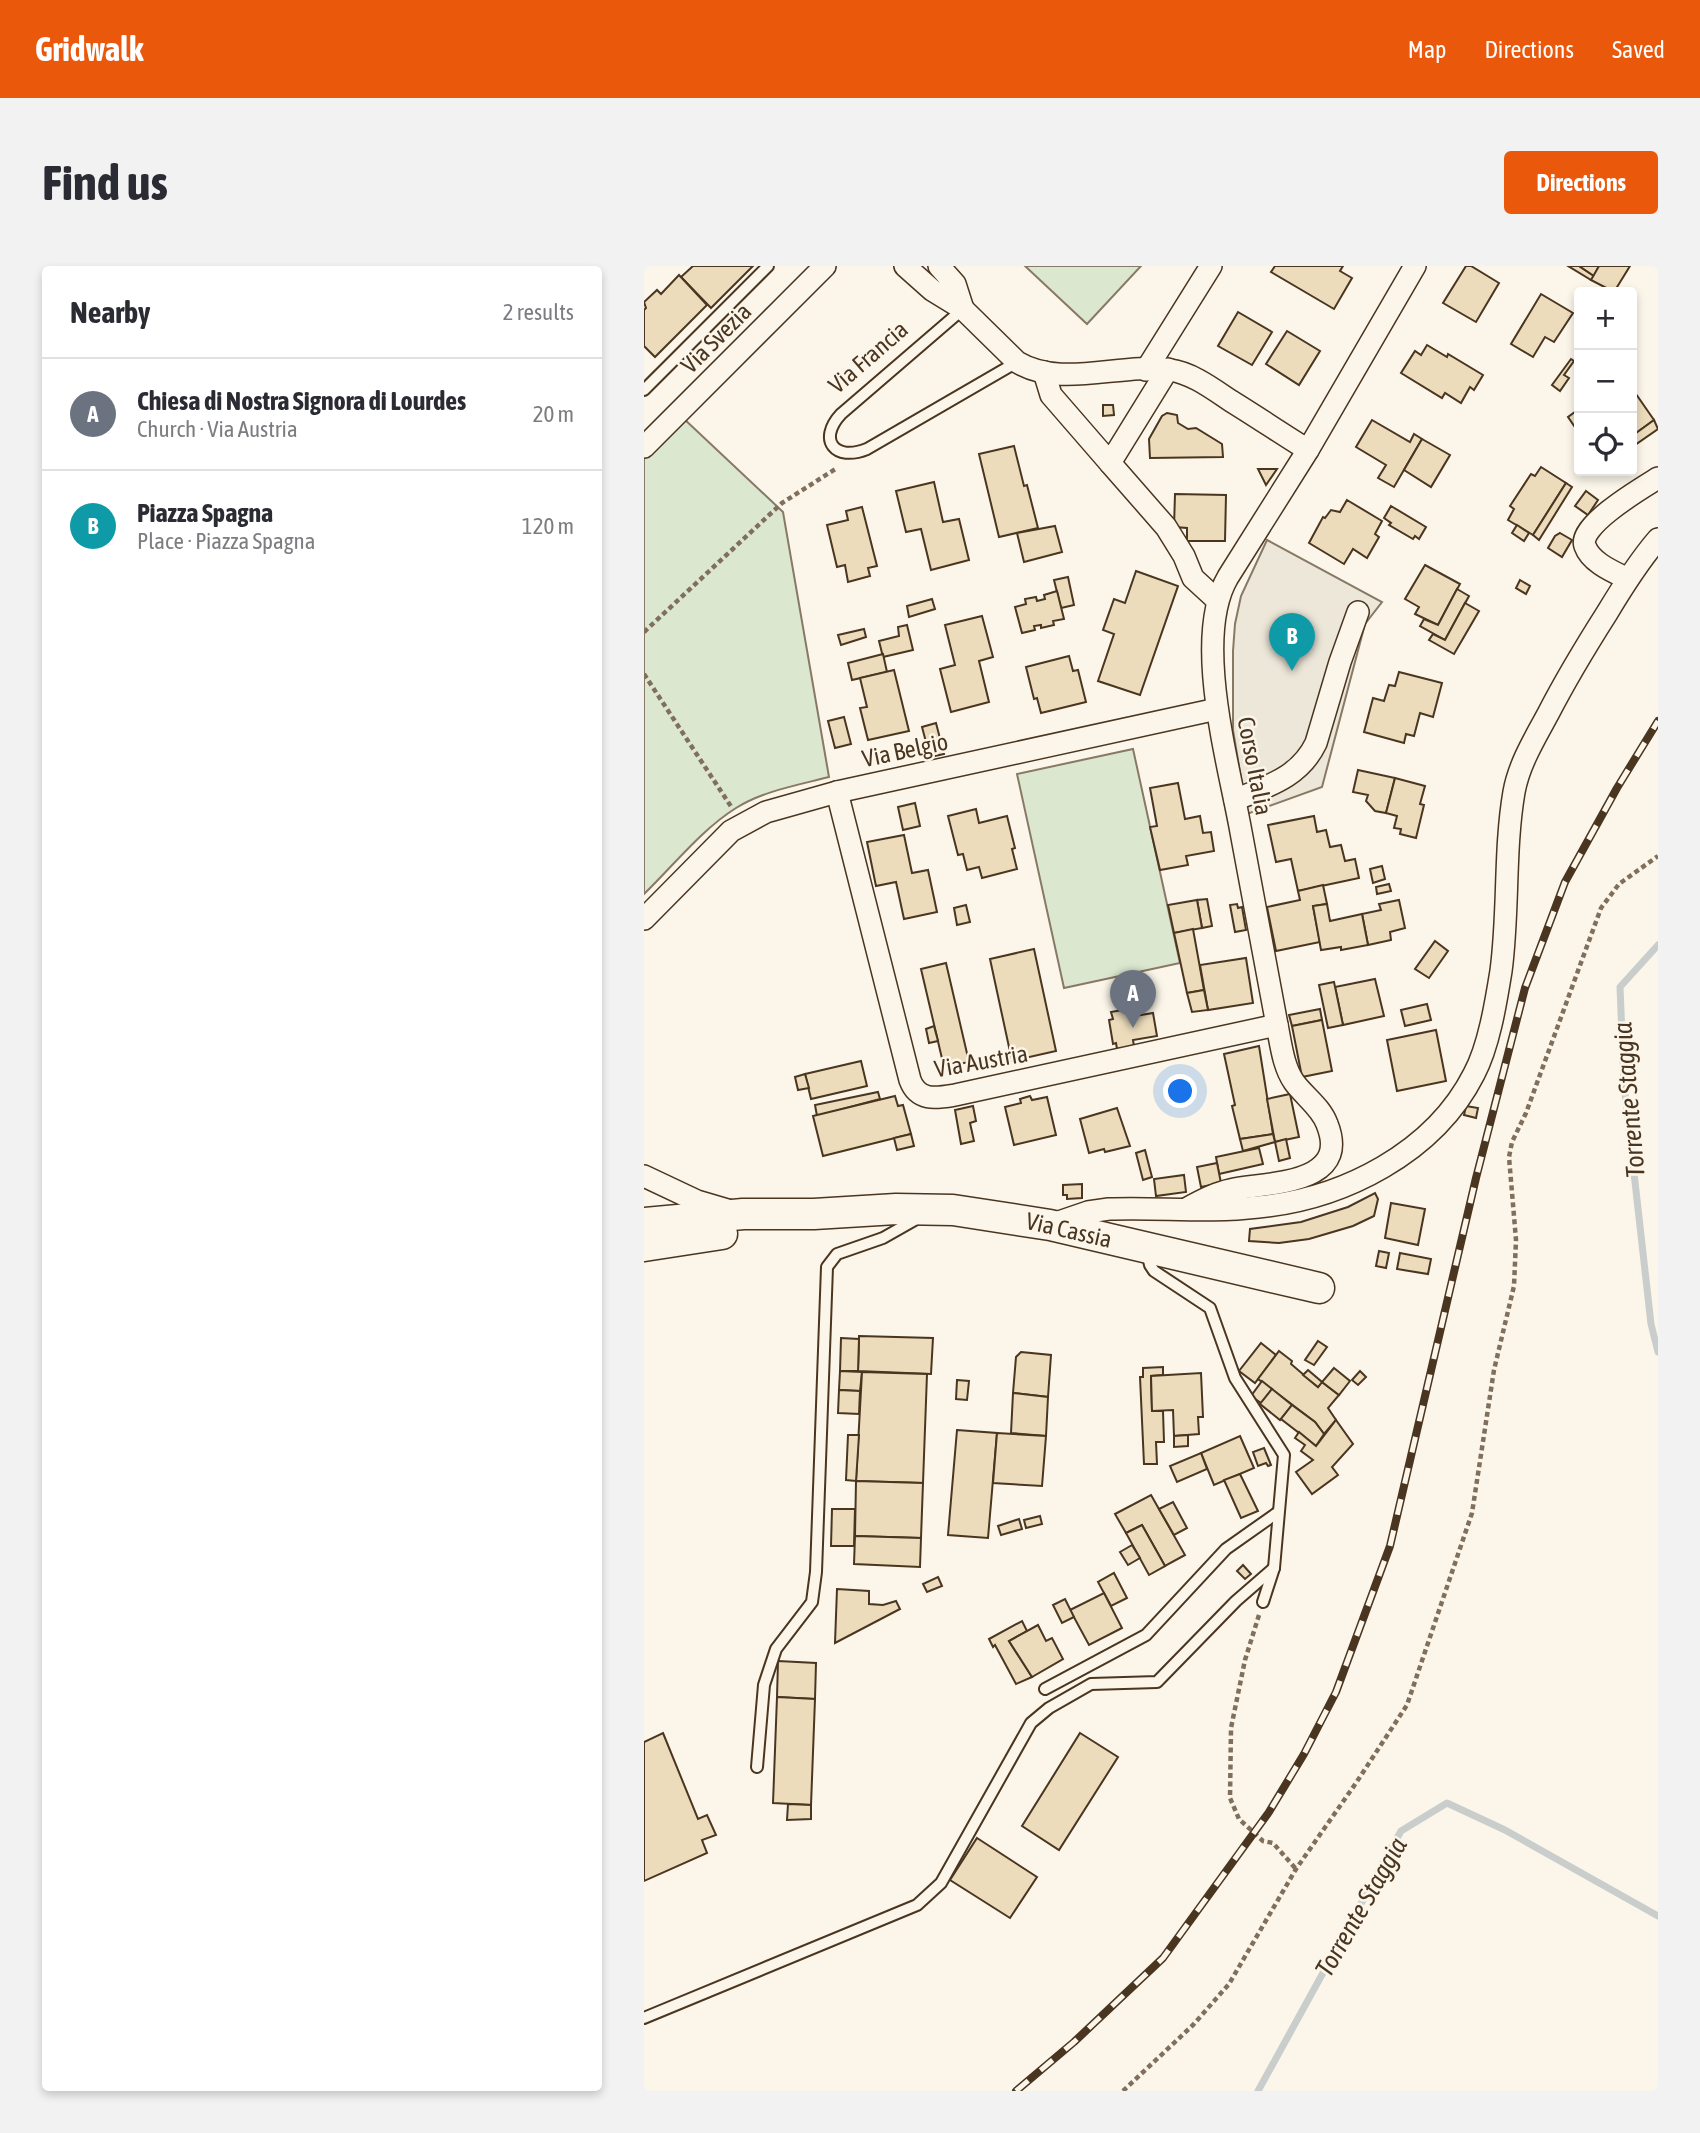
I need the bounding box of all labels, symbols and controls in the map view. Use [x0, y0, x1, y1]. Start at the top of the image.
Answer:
text: Gridwalk [35, 30, 143, 68]
text: Map [1408, 36, 1446, 63]
text: Directions [1484, 36, 1574, 63]
text: Saved [1612, 36, 1665, 63]
button: Directions [1504, 151, 1658, 214]
text: Find us [42, 154, 168, 210]
map controls [1574, 287, 1637, 476]
button: + [1574, 287, 1637, 350]
text: Nearby [70, 295, 150, 329]
street label: Via Svezia [676, 298, 756, 378]
text: 2 results [503, 299, 574, 325]
street label: Via Francia [823, 315, 913, 399]
button: − [1574, 350, 1637, 413]
text: Chiesa di Nostra Signora di Lourdes [137, 386, 466, 416]
text: A [87, 401, 99, 427]
text: 20 m [533, 401, 574, 427]
button: locate [1574, 413, 1637, 476]
text: Church · Via Austria [137, 416, 298, 442]
text: Piazza Spagna [137, 498, 273, 528]
text: B [88, 513, 98, 539]
text: 120 m [522, 513, 574, 539]
text: Place · Piazza Spagna [137, 528, 315, 554]
pin: B [1269, 613, 1315, 671]
street label: Corso Italia [1232, 715, 1278, 817]
street label: Via Belgio [860, 728, 950, 772]
pin: A [1110, 970, 1156, 1028]
water label: Torrente Staggia [1607, 1021, 1651, 1179]
street label: Via Austria [932, 1040, 1030, 1082]
your location [1163, 1074, 1197, 1108]
street label: Via Cassia [1023, 1207, 1115, 1253]
water label: Torrente Staggia [1309, 1832, 1413, 1982]

